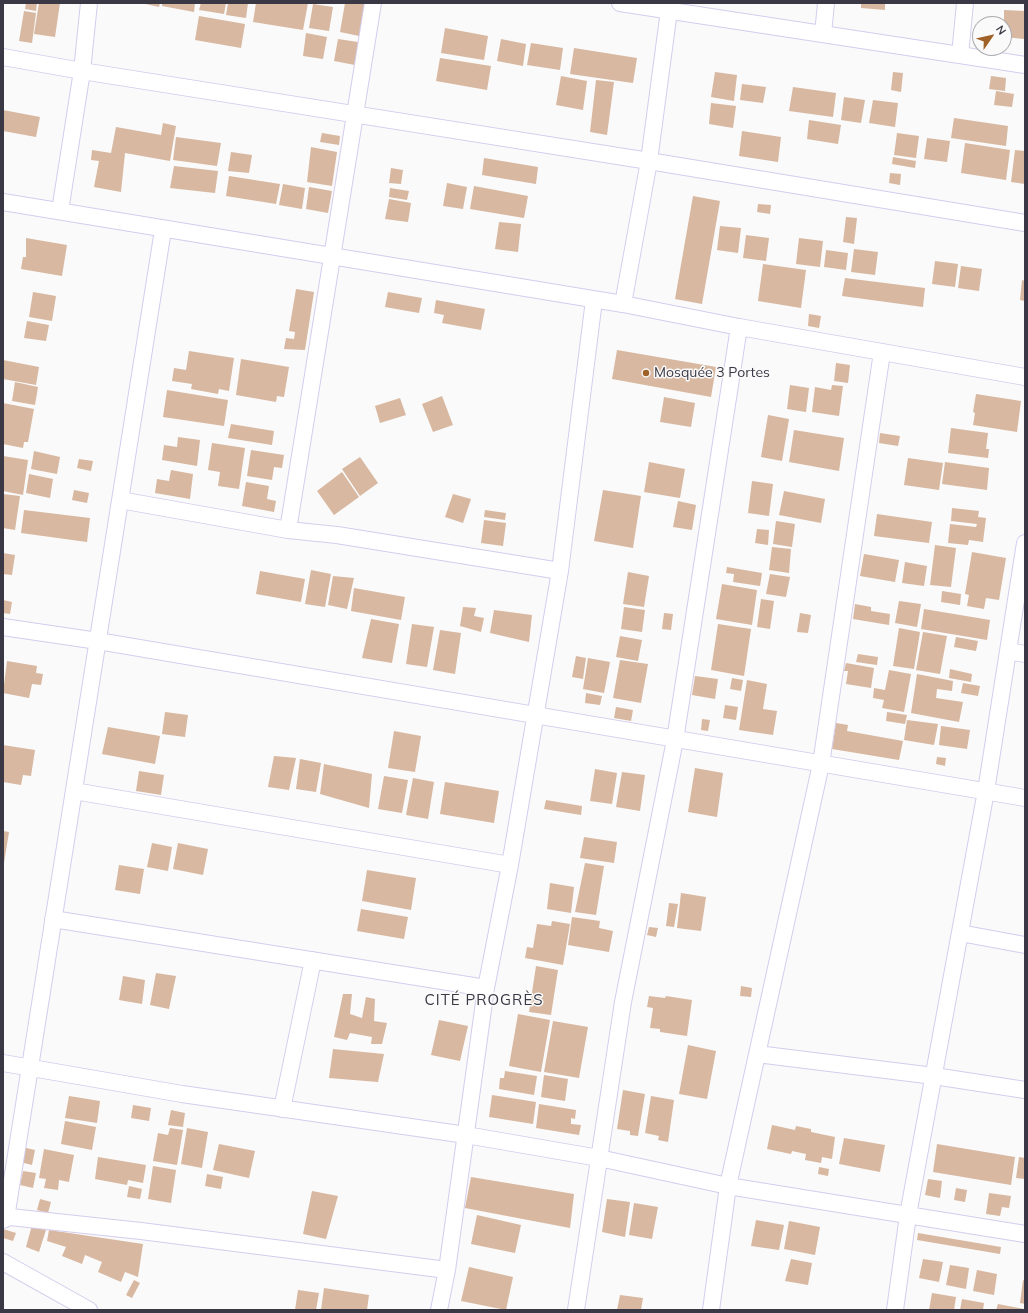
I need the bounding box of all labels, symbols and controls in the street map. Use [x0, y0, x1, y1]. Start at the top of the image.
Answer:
north arrow [972, 16, 1012, 56]
text: N [993, 22, 1009, 37]
place label: Mosquée 3 Portes [654, 365, 770, 381]
marker: Mosquée 3 Portes [641, 368, 651, 378]
district label: CITÉ PROGRÈS [425, 991, 543, 1009]

